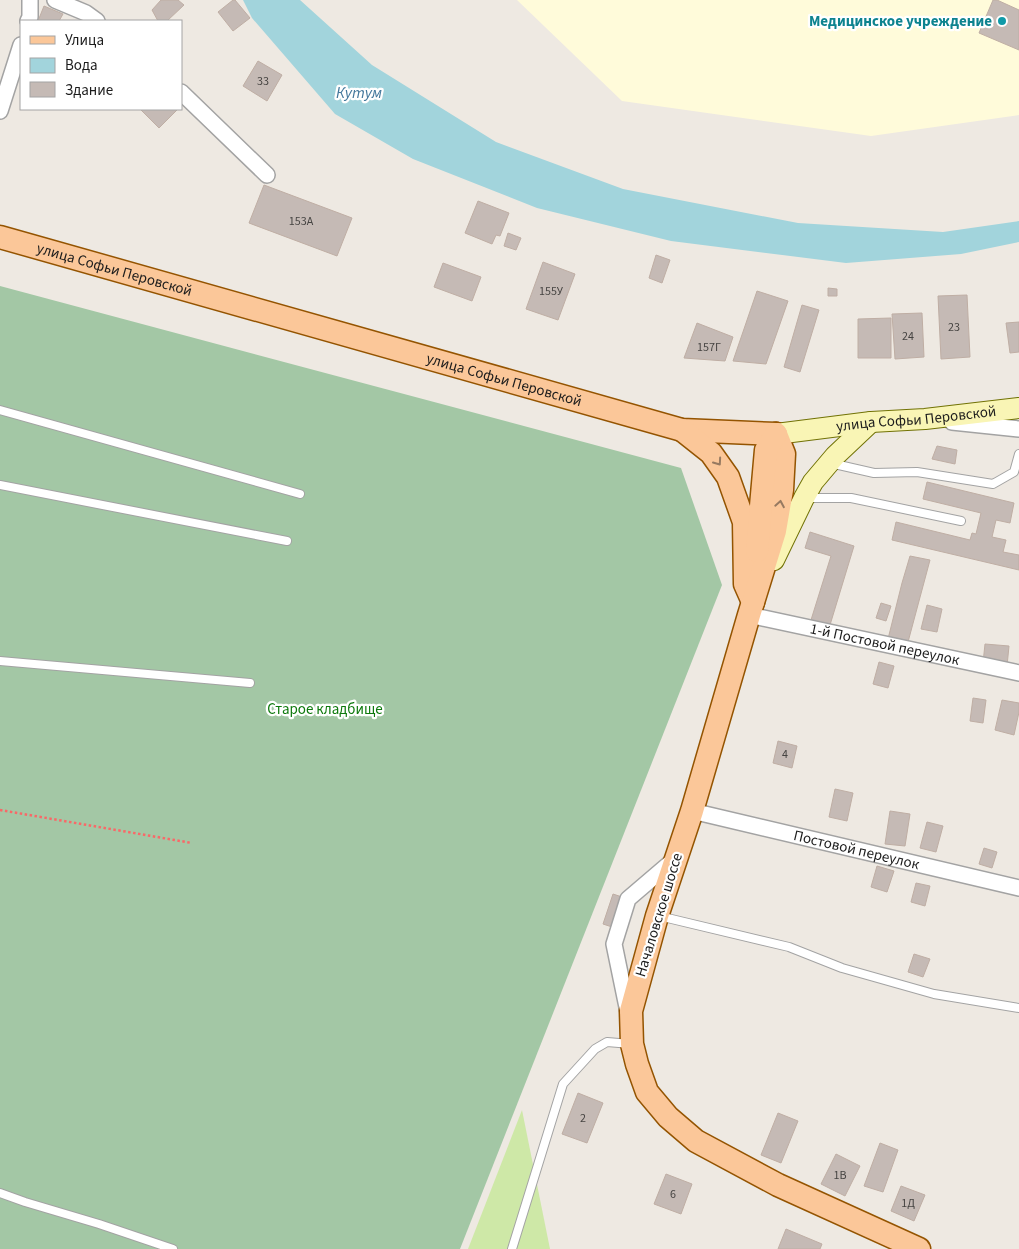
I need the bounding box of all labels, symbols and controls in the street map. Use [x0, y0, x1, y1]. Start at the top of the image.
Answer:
place label: Медицинское учреждение [809, 11, 992, 32]
marker: Медицинское учреждение [996, 15, 1008, 27]
legend [20, 20, 182, 110]
text: Улица [65, 30, 104, 51]
text: Вода [65, 55, 98, 76]
house number: 33 [257, 73, 269, 90]
text: Здание [65, 80, 113, 101]
water label: Кутум [336, 82, 382, 104]
house number: 153А [289, 213, 314, 230]
street label: улица Софьи Перовской [34, 237, 195, 301]
house number: 155У [539, 283, 564, 300]
house number: 23 [948, 319, 960, 336]
house number: 24 [902, 328, 914, 345]
house number: 157Г [697, 339, 721, 356]
street label: улица Софьи Перовской [424, 348, 584, 412]
street label: улица Софьи Перовской [835, 400, 997, 437]
one-way arrow [712, 456, 721, 466]
one-way arrow [774, 500, 784, 508]
street label: 1-й Постовой переулок [808, 618, 962, 671]
park label: Старое кладбище [267, 699, 383, 720]
house number: 4 [782, 746, 788, 763]
street label: Постовой переулок [791, 825, 922, 875]
street label: Началовское шоссе [630, 850, 688, 980]
house number: 2 [580, 1110, 586, 1127]
house number: 1В [833, 1167, 847, 1184]
house number: 6 [670, 1186, 676, 1203]
house number: 1Д [901, 1195, 915, 1212]

